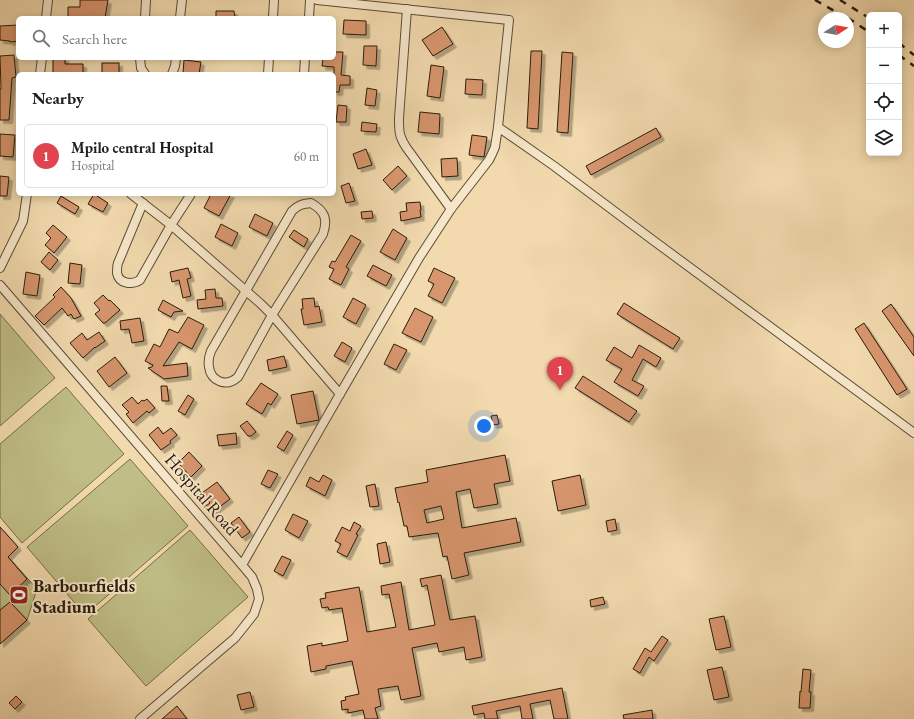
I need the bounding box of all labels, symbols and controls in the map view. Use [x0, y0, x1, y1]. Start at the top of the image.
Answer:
north arrow [818, 12, 854, 48]
map controls [866, 12, 902, 156]
button: + [866, 12, 902, 48]
search box [16, 16, 336, 60]
icon: search [30, 27, 52, 49]
text: Search here [62, 29, 127, 48]
button: − [866, 48, 902, 84]
button: locate [866, 84, 902, 120]
text: Nearby [32, 87, 84, 109]
button: layers [866, 120, 902, 156]
text: Mpilo central Hospital [71, 138, 214, 157]
text: 1 [43, 148, 49, 165]
text: 60 m [294, 148, 319, 165]
text: Hospital [71, 157, 115, 174]
pin: 1 [547, 357, 573, 390]
your location [474, 416, 494, 436]
street label: Hospital Road [160, 448, 245, 541]
place label: Barbourfields Stadium [33, 574, 135, 618]
sports icon: Barbourfields Stadium [8, 584, 30, 606]

